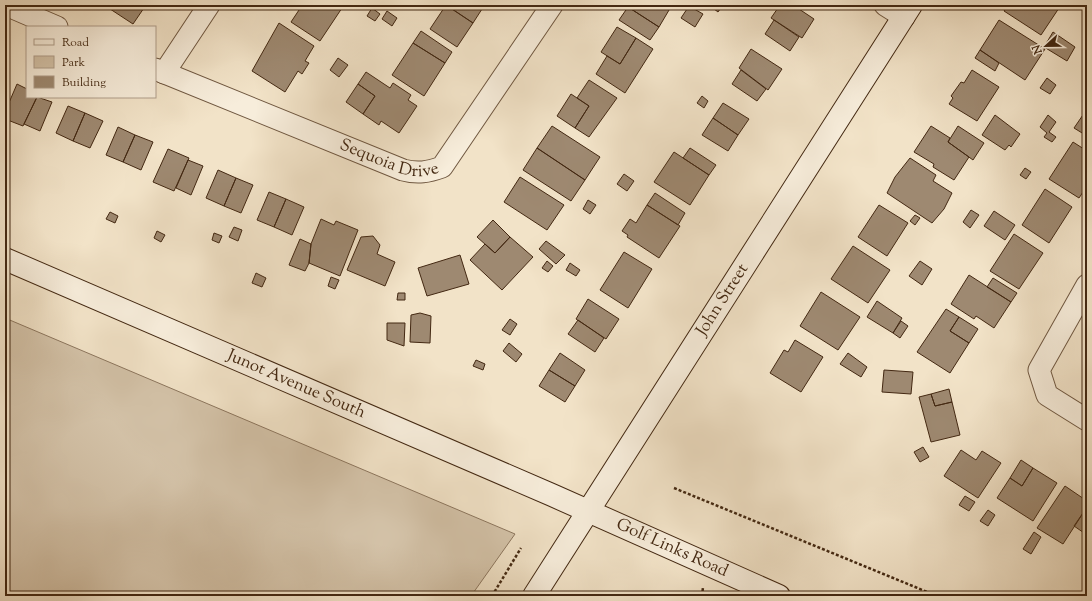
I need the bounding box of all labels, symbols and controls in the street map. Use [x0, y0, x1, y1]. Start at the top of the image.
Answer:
legend [26, 26, 156, 98]
north arrow [1026, 26, 1066, 66]
text: Road [62, 34, 89, 52]
text: N [1029, 42, 1047, 57]
text: Park [62, 54, 85, 72]
text: Building [62, 74, 106, 92]
street label: Sequoia Drive [336, 133, 442, 184]
street label: John Street [690, 259, 755, 342]
street label: Junot Avenue South [222, 344, 369, 425]
street label: Golf Links Road [612, 513, 732, 584]

